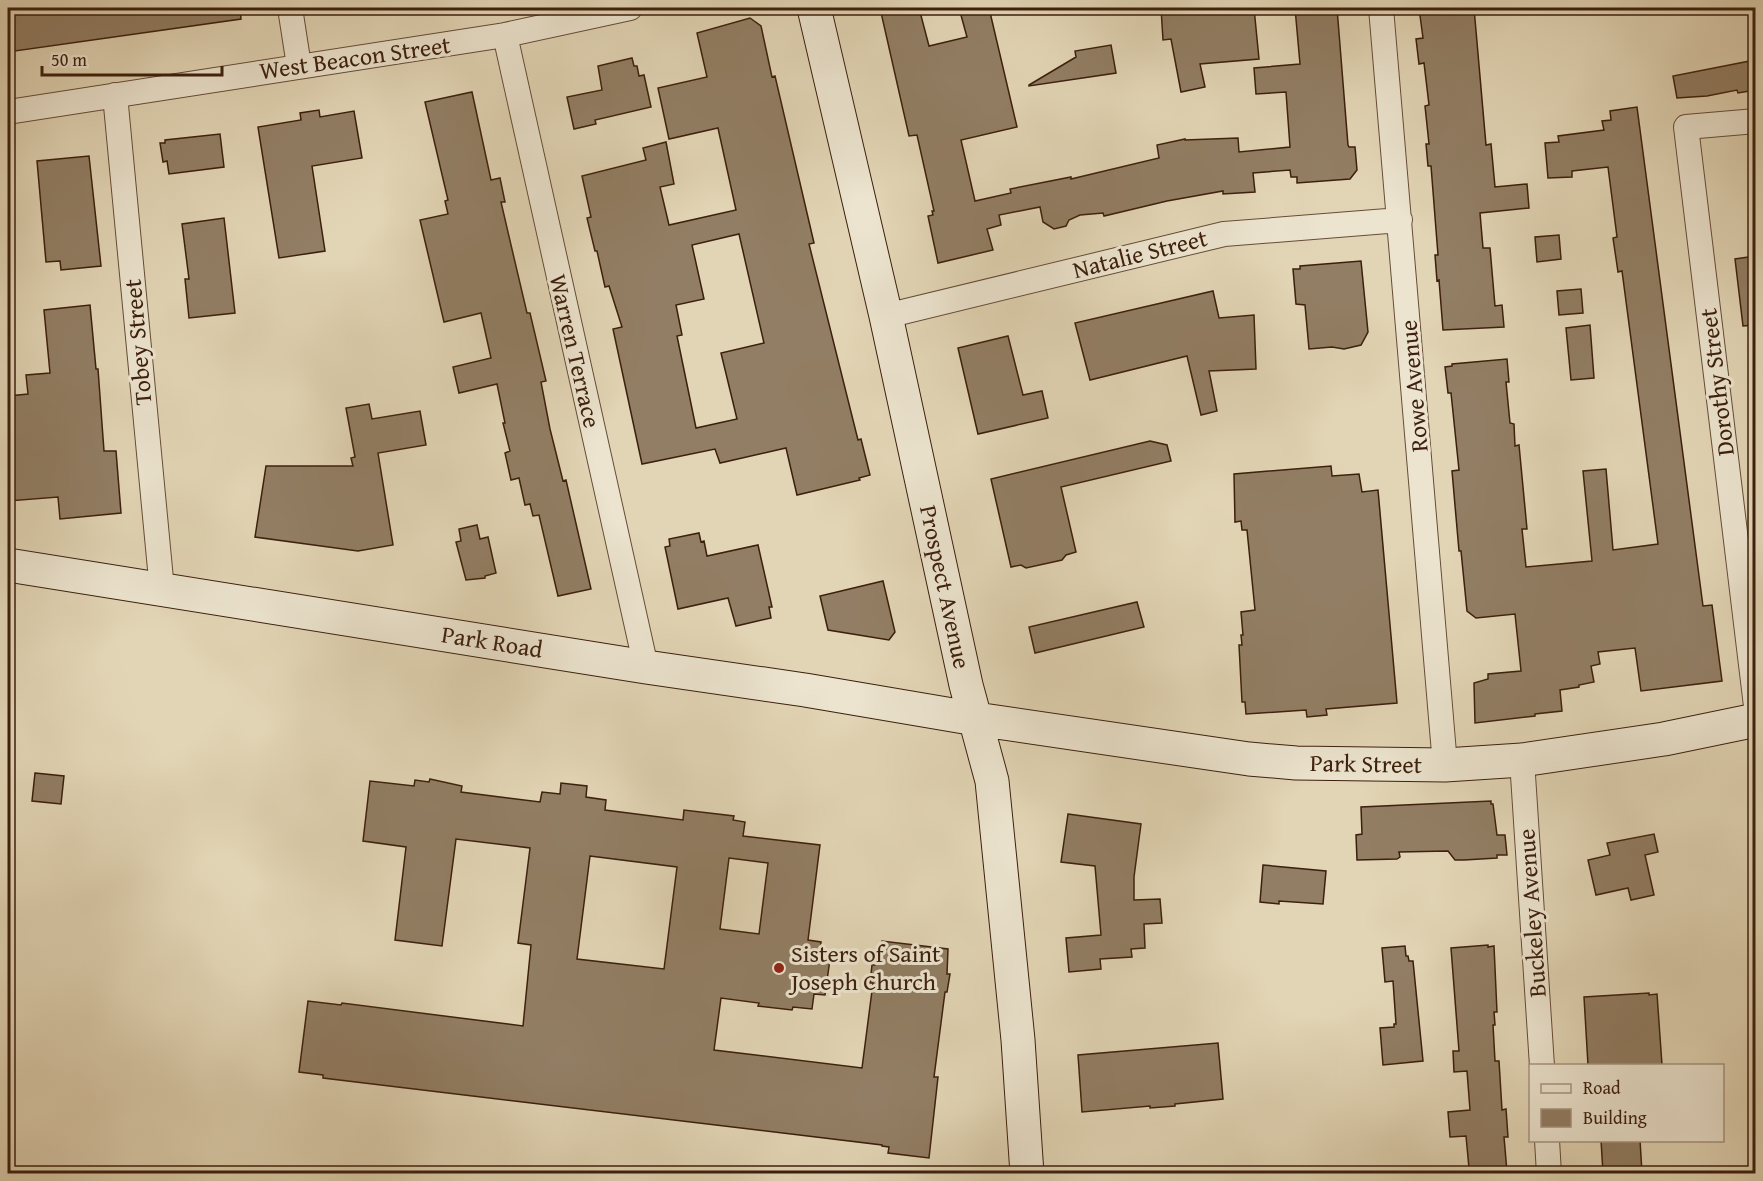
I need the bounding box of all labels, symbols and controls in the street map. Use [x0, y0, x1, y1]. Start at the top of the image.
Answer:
street label: West Beacon Street [257, 27, 453, 88]
scale bar [42, 39, 222, 77]
text: 50 m [51, 46, 87, 73]
street label: Natalie Street [1069, 220, 1211, 287]
street label: Warren Terrace [541, 271, 610, 431]
street label: Tobey Street [115, 277, 160, 407]
street label: Dorothy Street [1690, 306, 1743, 458]
street label: Rowe Avenue [1390, 318, 1437, 454]
street label: Prospect Avenue [911, 502, 980, 672]
street label: Park Road [439, 616, 545, 667]
street label: Park Street [1310, 745, 1423, 782]
street label: Buckeley Avenue [1508, 828, 1555, 998]
place label: Sisters of Saint Joseph Church [788, 936, 941, 999]
marker: Sisters of Saint Joseph Church [772, 961, 786, 975]
legend [1529, 1064, 1724, 1142]
text: Road [1583, 1074, 1621, 1101]
text: Building [1583, 1104, 1647, 1131]

